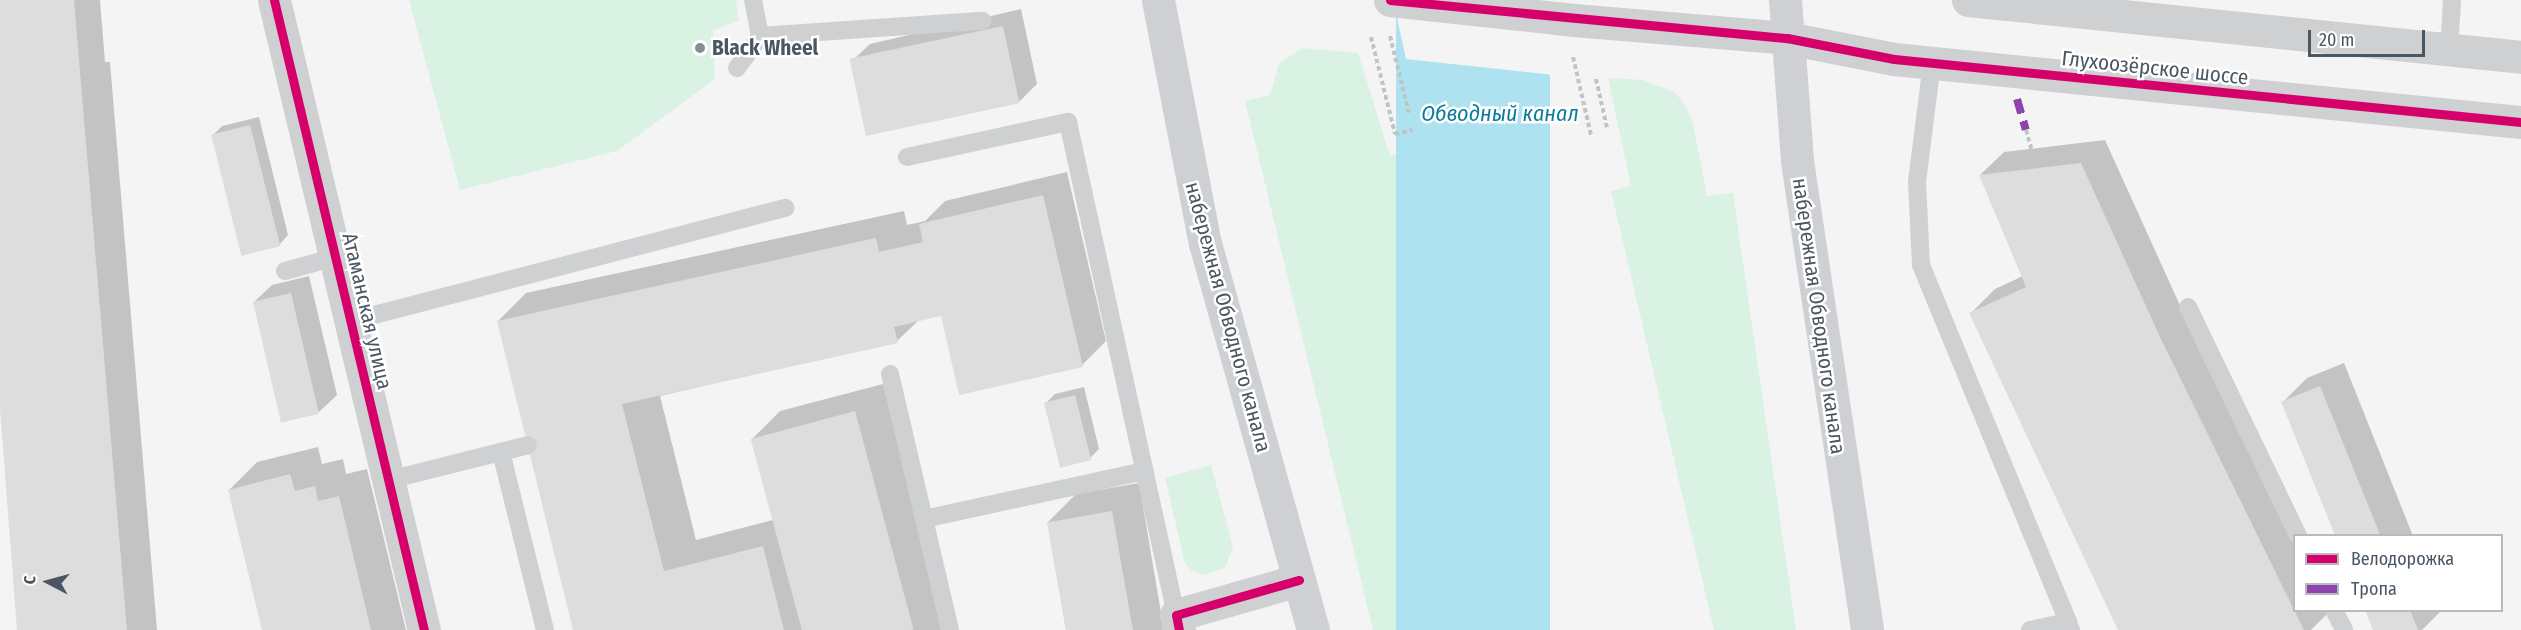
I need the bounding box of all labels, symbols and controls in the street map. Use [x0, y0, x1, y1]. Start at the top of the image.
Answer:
scale bar [2311, 18, 2428, 56]
text: 20 m [2319, 29, 2354, 51]
place label: Black Wheel [712, 35, 818, 61]
marker: Black Wheel [693, 41, 707, 55]
street label: Глухоозёрское шоссе [2060, 46, 2250, 90]
water label: Обводный канал [1421, 101, 1579, 127]
street label: набережная Обводного канала [1787, 176, 1851, 456]
street label: набережная Обводного канала [1180, 179, 1276, 455]
street label: Атаманская улица [337, 230, 397, 392]
legend [2293, 534, 2503, 612]
text: Велодорожка [2351, 548, 2454, 570]
north arrow [18, 552, 78, 612]
text: С [20, 575, 39, 585]
text: Тропа [2351, 578, 2397, 600]

